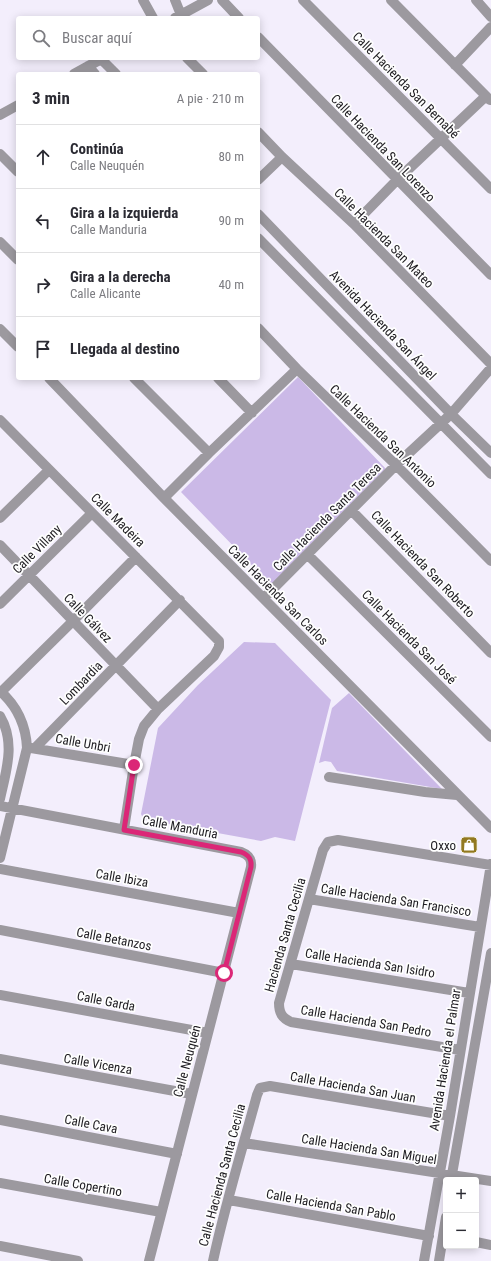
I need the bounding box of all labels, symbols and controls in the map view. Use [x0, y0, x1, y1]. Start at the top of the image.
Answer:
search box [16, 16, 260, 60]
icon: search [30, 27, 52, 49]
text: Buscar aquí [62, 29, 132, 47]
street label: Calle Hacienda San Bernabé [350, 29, 462, 141]
text: 3 min [32, 88, 70, 108]
text: A pie · 210 m [177, 91, 244, 106]
street label: Calle Hacienda San Lorenzo [328, 91, 438, 205]
text: Continúa [70, 140, 124, 158]
icon: ahead [32, 146, 54, 168]
text: 80 m [218, 149, 244, 164]
text: Calle Neuquén [70, 158, 144, 173]
street label: Calle Hacienda San Mateo [331, 185, 437, 291]
text: Gira a la izquierda [70, 204, 178, 222]
icon: left [32, 210, 54, 232]
text: 90 m [218, 213, 244, 228]
text: Calle Manduria [70, 222, 147, 237]
street label: Avenida Hacienda San Ángel [327, 267, 439, 383]
text: Gira a la derecha [70, 268, 171, 286]
icon: right [32, 274, 54, 296]
text: 40 m [218, 277, 244, 292]
text: Calle Alicante [70, 286, 141, 301]
icon: arrive [32, 338, 54, 360]
text: Llegada al destino [70, 340, 180, 358]
street label: Calle Hacienda San Antonio [327, 381, 439, 491]
street label: Calle Hacienda Santa Teresa [270, 460, 384, 574]
street label: Calle Madeira [88, 490, 148, 550]
street label: Calle Hacienda San Roberto [368, 507, 478, 621]
street label: Calle Villany [9, 521, 65, 577]
street label: Calle Hacienda San Carlos [225, 542, 331, 648]
street label: Calle Hacienda San José [359, 587, 459, 687]
street label: Calle Gálvez [61, 590, 115, 646]
street label: Lombardia [57, 658, 105, 708]
street label: Calle Unbri [54, 731, 112, 755]
route end [125, 756, 143, 774]
street label: Calle Manduria [141, 812, 219, 842]
shop icon: Oxxo [459, 835, 479, 855]
place label: Oxxo [430, 838, 456, 853]
street label: Calle Ibiza [94, 866, 150, 890]
street label: Hacienda Santa Cecilia [261, 876, 309, 994]
street label: Calle Hacienda San Francisco [320, 881, 472, 919]
street label: Calle Betanzos [75, 924, 153, 954]
street label: Calle Hacienda San Isidro [304, 945, 436, 981]
route start [215, 964, 233, 982]
street label: Calle Garda [76, 988, 136, 1014]
street label: Avenida Hacienda el Palmar [426, 988, 464, 1132]
street label: Calle Hacienda San Pedro [300, 1002, 432, 1040]
street label: Calle Neuquén [170, 1023, 204, 1099]
street label: Calle Vicenza [63, 1051, 133, 1077]
street label: Calle Hacienda San Juan [289, 1069, 417, 1105]
street label: Calle Hacienda Santa Cecilia [196, 1102, 248, 1248]
street label: Calle Cava [63, 1112, 119, 1136]
street label: Calle Hacienda San Miguel [300, 1131, 438, 1167]
street label: Calle Copertino [43, 1171, 123, 1199]
map controls [443, 1177, 479, 1249]
button: + [443, 1177, 479, 1213]
street label: Calle Hacienda San Pablo [265, 1186, 397, 1224]
button: − [443, 1213, 479, 1249]

